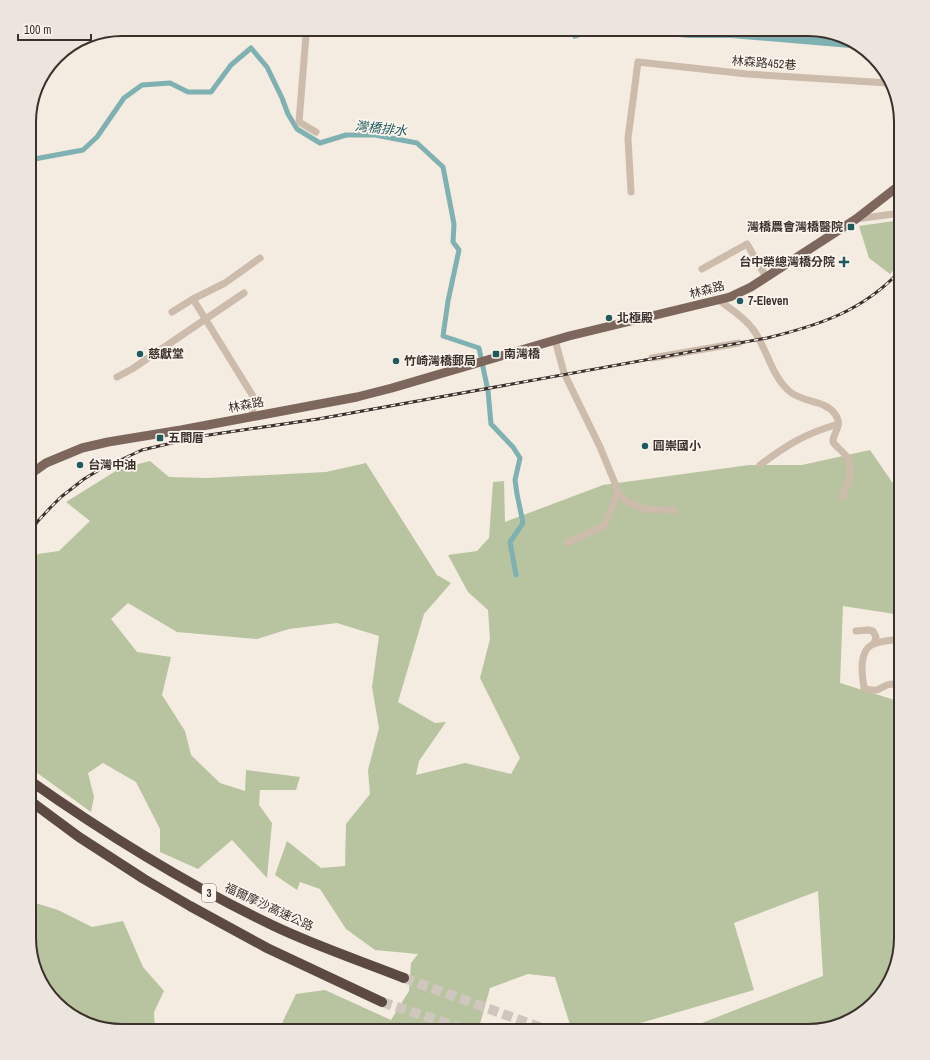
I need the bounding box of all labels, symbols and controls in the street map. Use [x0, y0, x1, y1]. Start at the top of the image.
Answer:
scale bar [18, 16, 91, 42]
text: 100 m [24, 22, 51, 38]
street label: 林森路452巷 [731, 53, 797, 73]
water label: 灣橋排水 [354, 117, 409, 140]
place label: 灣橋農會灣橋醫院 [747, 219, 843, 235]
marker: 灣橋農會灣橋醫院 [846, 222, 856, 232]
place label: 台中榮總灣橋分院 [739, 254, 835, 270]
marker: 台中榮總灣橋分院 [838, 256, 850, 268]
street label: 林森路 [688, 278, 726, 302]
place label: 7-Eleven [748, 293, 788, 309]
marker: 7-Eleven [735, 296, 745, 306]
place label: 北極殿 [617, 310, 653, 326]
marker: 北極殿 [604, 313, 614, 323]
place label: 慈獻堂 [148, 346, 184, 362]
place label: 南灣橋 [504, 346, 541, 362]
marker: 慈獻堂 [135, 349, 145, 359]
marker: 南灣橋 [491, 349, 501, 359]
place label: 竹崎灣橋郵局 [404, 353, 476, 369]
marker: 竹崎灣橋郵局 [391, 356, 401, 366]
street label: 林森路 [227, 394, 265, 416]
place label: 五間厝 [168, 430, 204, 446]
marker: 五間厝 [155, 433, 165, 443]
place label: 圓崇國小 [653, 438, 701, 454]
marker: 圓崇國小 [640, 441, 650, 451]
place label: 台灣中油 [88, 457, 136, 473]
marker: 台灣中油 [75, 460, 85, 470]
street label: 福爾摩沙高速公路 [222, 879, 316, 935]
road number: 3 [202, 884, 216, 902]

